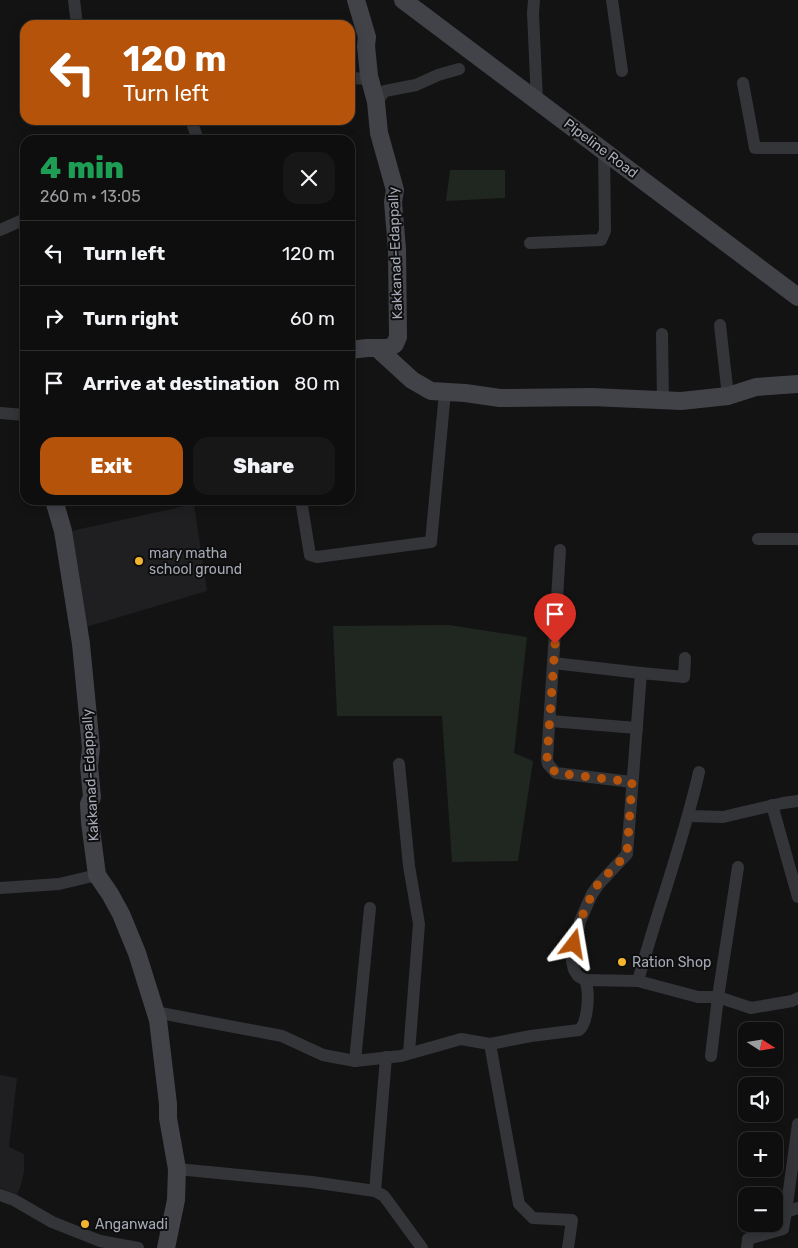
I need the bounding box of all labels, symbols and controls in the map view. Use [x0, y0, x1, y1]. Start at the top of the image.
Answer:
text: 120 m [123, 38, 226, 80]
icon: left [40, 40, 105, 105]
text: Turn left [123, 80, 209, 107]
street label: Pipeline Road [560, 115, 641, 182]
text: 4 min [40, 150, 124, 186]
button: close [283, 152, 335, 204]
street label: Kakkanad-Edappally [385, 186, 406, 320]
text: 260 m · 13:05 [40, 187, 141, 206]
icon: left [40, 239, 68, 267]
text: Turn left [83, 242, 165, 265]
text: 120 m [282, 242, 335, 265]
icon: right [40, 304, 68, 332]
text: Turn right [83, 307, 178, 330]
text: 60 m [290, 307, 335, 330]
icon: arrive [40, 369, 68, 397]
text: Arrive at destination [83, 372, 279, 395]
text: 80 m [294, 372, 340, 395]
button: Exit [40, 437, 183, 495]
button: Share [193, 437, 335, 495]
place label: mary matha school ground [149, 545, 242, 578]
marker: mary matha school ground [133, 555, 145, 567]
pin [534, 593, 576, 644]
icon: arrive [541, 600, 569, 628]
street label: Kakkanad-Edappally [79, 708, 102, 842]
position arrow [547, 917, 599, 969]
place label: Ration Shop [632, 954, 711, 971]
marker: Ration Shop [616, 956, 628, 968]
north arrow [738, 1022, 782, 1068]
map controls [738, 1022, 783, 1232]
button: sound [738, 1077, 783, 1122]
button: + [738, 1132, 783, 1177]
button: − [738, 1187, 783, 1232]
place label: Anganwadi [95, 1216, 168, 1233]
marker: Anganwadi [79, 1218, 91, 1230]

